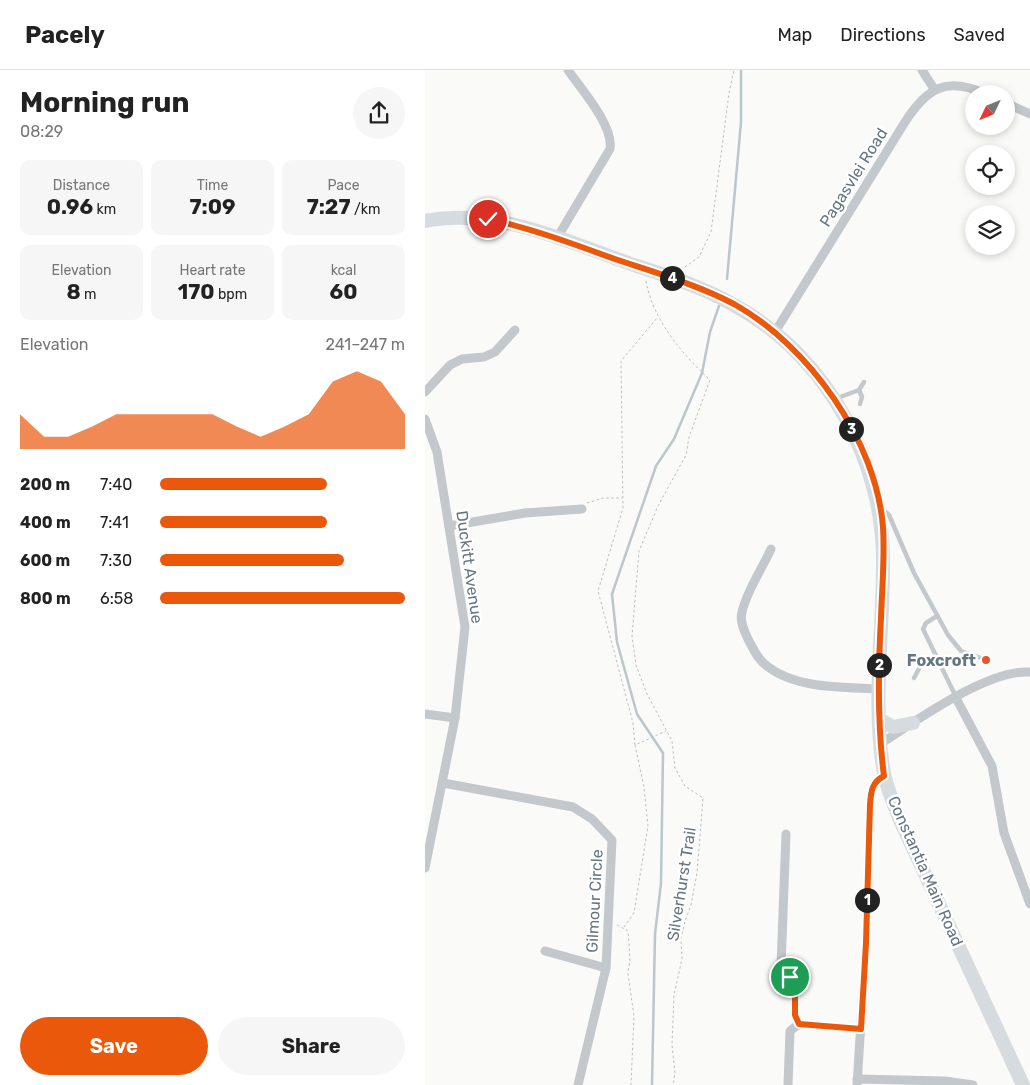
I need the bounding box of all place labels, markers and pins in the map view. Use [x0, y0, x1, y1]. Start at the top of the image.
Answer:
pin [467, 198, 509, 240]
pin: 4 [659, 266, 685, 290]
pin: 3 [839, 416, 863, 442]
place label: Foxcroft [907, 651, 977, 670]
pin: 2 [867, 652, 891, 678]
marker: Foxcroft [980, 654, 992, 666]
pin: 1 [855, 888, 879, 912]
pin [769, 956, 811, 998]

